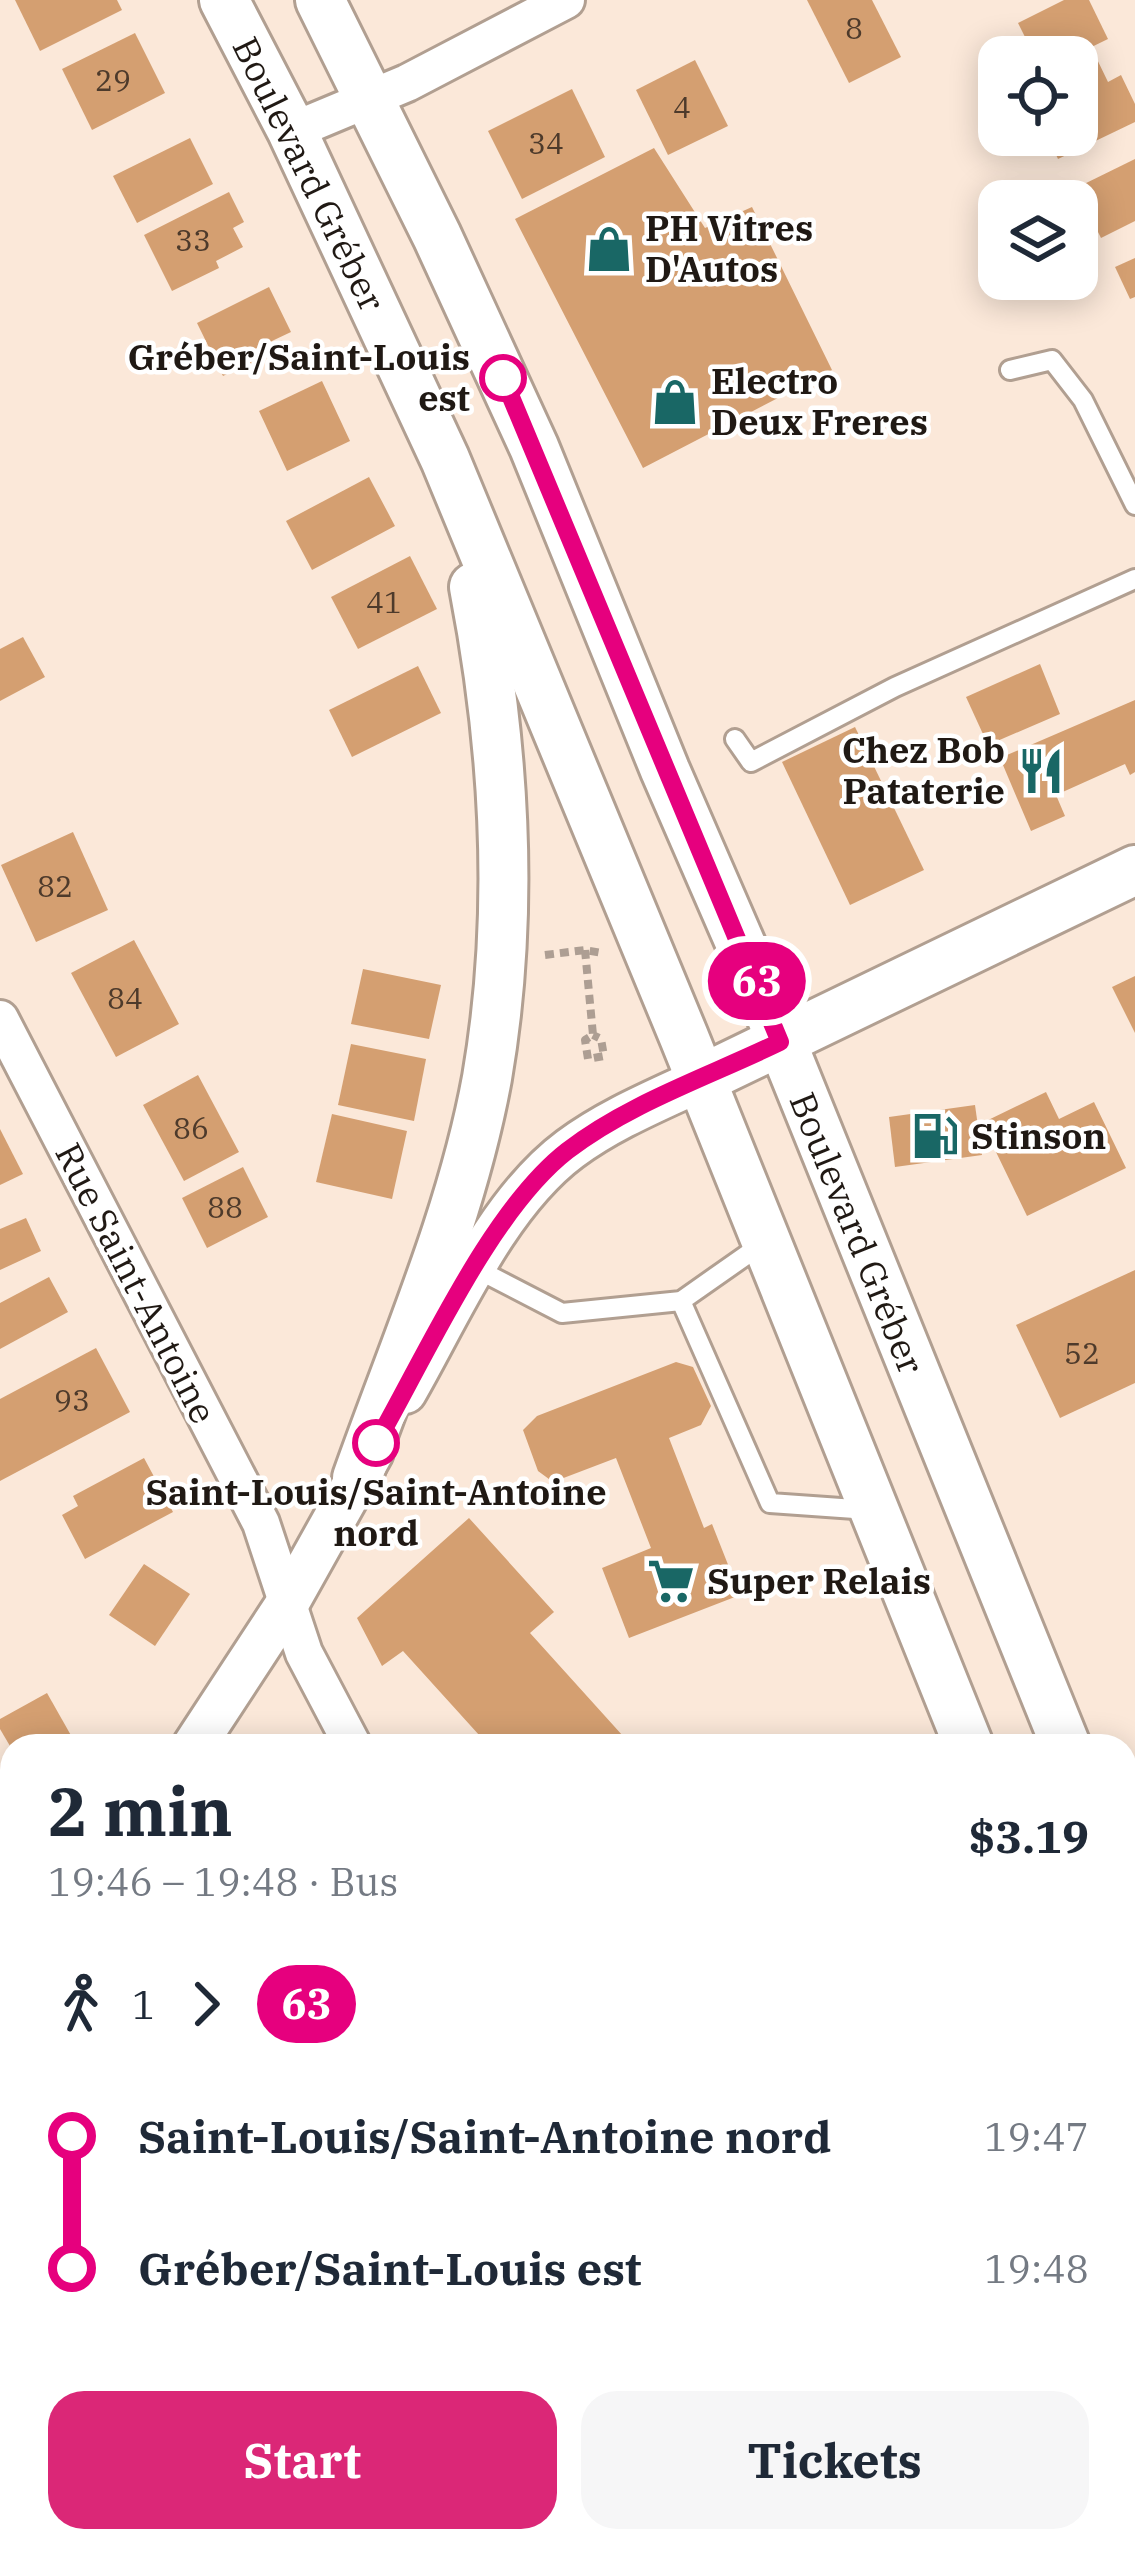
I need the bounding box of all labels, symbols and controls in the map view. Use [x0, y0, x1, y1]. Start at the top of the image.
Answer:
house number: 8 [845, 8, 863, 47]
street label: Boulevard Gréber [223, 29, 396, 319]
map controls [978, 36, 1098, 300]
button: locate [978, 36, 1098, 156]
house number: 29 [95, 60, 131, 99]
house number: 4 [673, 87, 691, 126]
house number: 34 [528, 123, 564, 162]
button: layers [978, 180, 1098, 300]
place label: PH Vitres D'Autos [645, 204, 813, 292]
house number: 33 [175, 220, 211, 259]
shop icon: PH Vitres D'Autos [584, 224, 634, 274]
place label: Gréber/Saint-Louis est [127, 333, 470, 421]
marker: Gréber/Saint-Louis est [481, 356, 525, 400]
place label: Electro Deux Freres [711, 357, 928, 445]
shop icon: Electro Deux Freres [650, 377, 700, 427]
house number: 41 [366, 582, 402, 621]
place label: Chez Bob Pataterie [842, 726, 1005, 814]
restaurant icon: Chez Bob Pataterie [1016, 746, 1066, 796]
house number: 82 [37, 866, 73, 905]
line badge: 63 [703, 942, 811, 1020]
text: 63 [732, 953, 782, 1008]
house number: 84 [107, 978, 143, 1017]
street label: Boulevard Gréber [780, 1085, 935, 1381]
house number: 86 [173, 1108, 209, 1147]
fuel station icon: Stinson [910, 1111, 960, 1161]
place label: Stinson [971, 1112, 1106, 1159]
street label: Rue Saint-Antoine [45, 1135, 227, 1431]
house number: 88 [207, 1187, 243, 1226]
house number: 52 [1064, 1333, 1100, 1372]
house number: 93 [54, 1380, 90, 1419]
marker: Saint-Louis/Saint-Antoine nord [354, 1421, 398, 1465]
place label: Saint-Louis/Saint-Antoine nord [145, 1468, 607, 1556]
supermarket icon: Super Relais [646, 1556, 696, 1606]
place label: Super Relais [707, 1557, 931, 1604]
text: 2 min [48, 1768, 233, 1854]
text: $3.19 [969, 1807, 1089, 1865]
text: 19:46 – 19:48 · Bus [48, 1856, 398, 1907]
icon: walk [48, 1971, 114, 2037]
icon: forward [173, 1971, 239, 2037]
text: 63 [281, 1976, 332, 2031]
text: 1 [132, 1979, 155, 2030]
text: Saint-Louis/Saint-Antoine nord [138, 2107, 832, 2165]
text: 19:47 [984, 2111, 1089, 2162]
text: Gréber/Saint-Louis est [138, 2239, 642, 2297]
text: 19:48 [984, 2243, 1089, 2294]
button: Start [48, 2391, 557, 2529]
button: Tickets [581, 2391, 1089, 2529]

